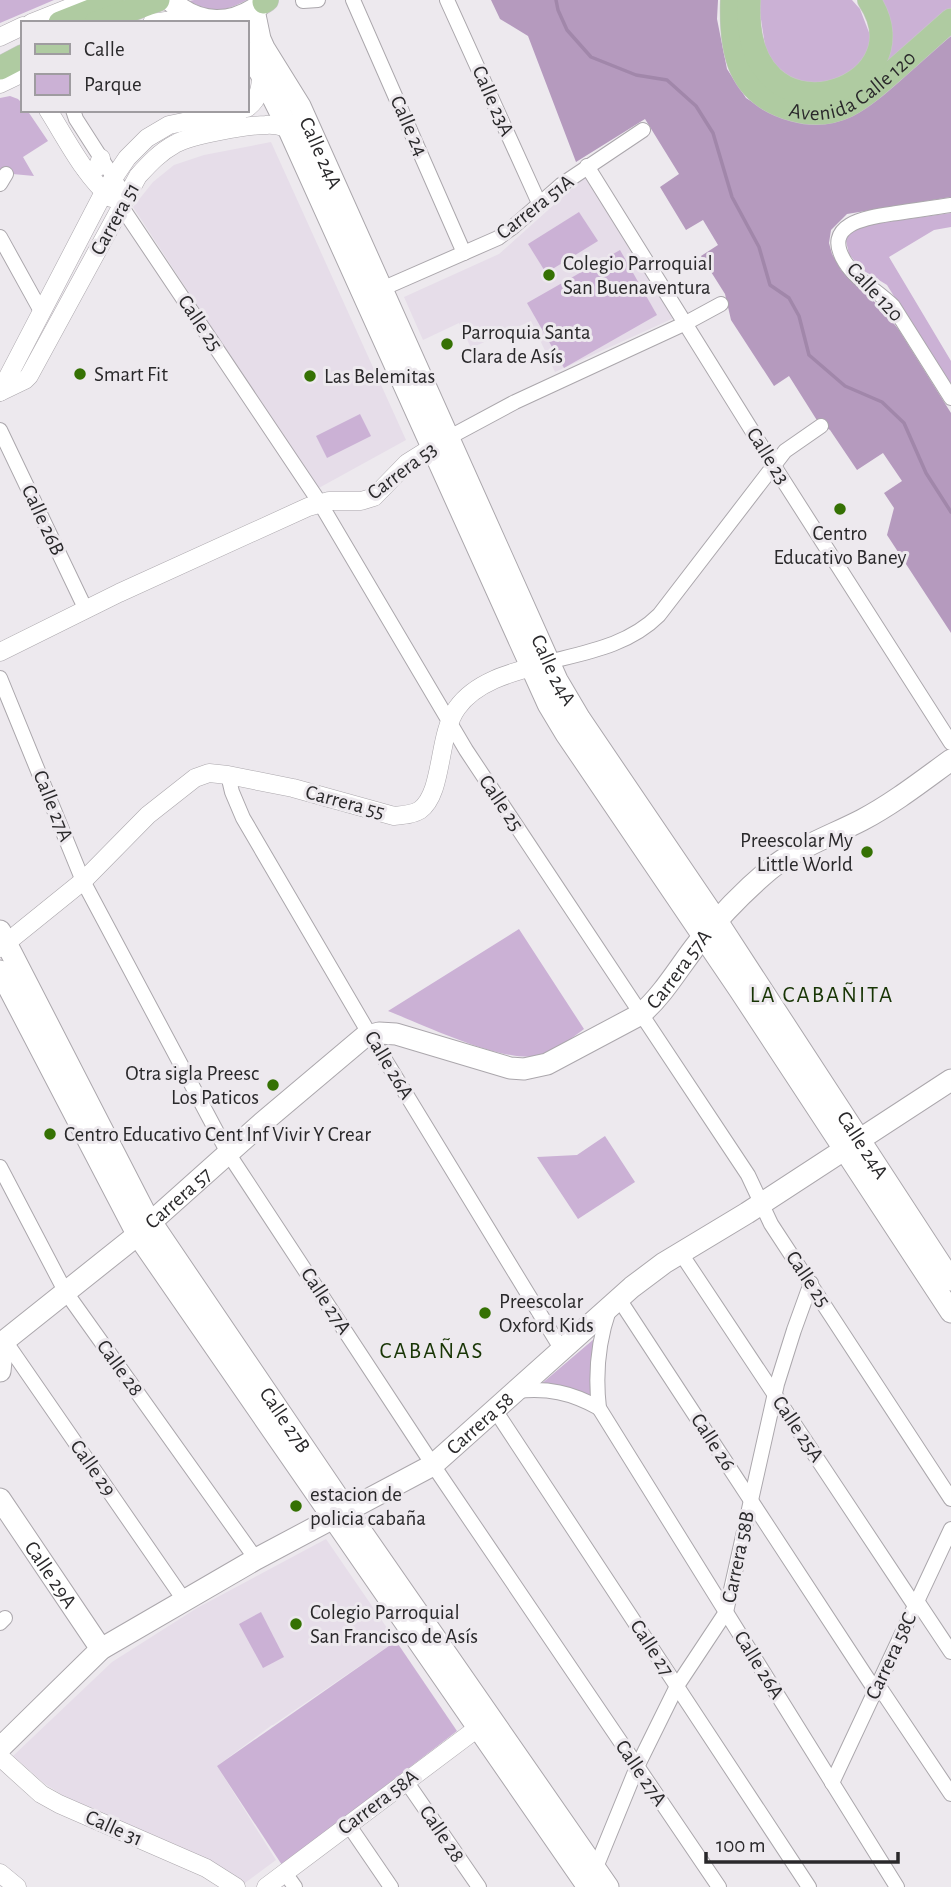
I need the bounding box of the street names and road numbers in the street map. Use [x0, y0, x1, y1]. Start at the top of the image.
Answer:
street label: Avenida Calle 120 [787, 46, 919, 124]
street label: Calle 23A [468, 63, 518, 139]
street label: Calle 24 [386, 93, 432, 159]
street label: Calle 24A [296, 114, 346, 192]
street label: Carrera 51A [492, 171, 578, 243]
street label: Carrera 51 [87, 179, 143, 259]
street label: Calle 120 [843, 259, 907, 325]
street label: Calle 25 [174, 291, 226, 355]
street label: Calle 23 [743, 424, 793, 488]
street label: Carrera 53 [363, 438, 441, 504]
street label: Calle 26B [18, 482, 68, 558]
street label: Calle 24A [528, 631, 580, 709]
street label: Calle 27A [29, 767, 77, 845]
street label: Calle 25 [475, 771, 527, 835]
street label: Carrera 55 [303, 781, 387, 823]
street label: Carrera 57A [642, 926, 715, 1013]
street label: Calle 26A [361, 1027, 417, 1103]
street label: Calle 24A [833, 1107, 892, 1182]
street label: Carrera 57 [141, 1163, 215, 1233]
street label: Calle 25 [782, 1247, 834, 1311]
street label: Calle 27A [297, 1264, 355, 1338]
street label: Calle 28 [93, 1336, 147, 1400]
street label: Calle 27B [256, 1383, 315, 1456]
street label: Carrera 58 [442, 1388, 518, 1458]
street label: Calle 25A [768, 1392, 828, 1466]
street label: Calle 26 [687, 1410, 739, 1474]
street label: Calle 29 [66, 1436, 120, 1500]
street label: Carrera 58B [718, 1509, 758, 1605]
street label: Calle 29A [21, 1537, 81, 1612]
street label: Carrera 58C [862, 1609, 920, 1703]
street label: Calle 27 [626, 1616, 678, 1680]
street label: Calle 26A [730, 1627, 788, 1703]
street label: Calle 27A [611, 1736, 671, 1810]
street label: Carrera 58A [334, 1765, 422, 1839]
street label: Calle 28 [415, 1802, 469, 1866]
street label: Calle 31 [82, 1806, 146, 1850]

